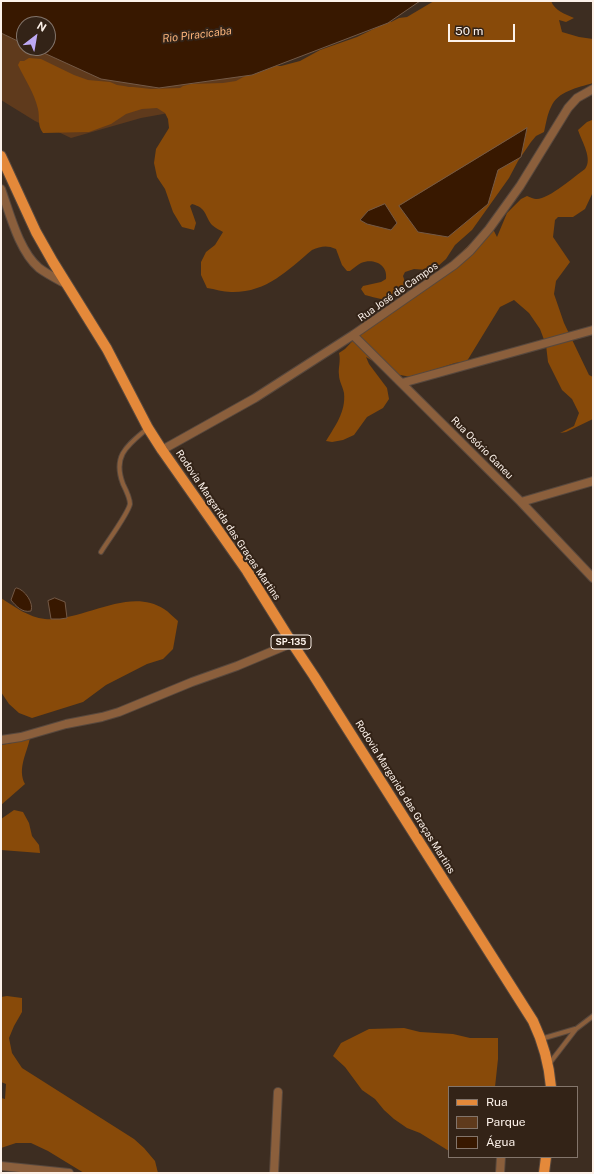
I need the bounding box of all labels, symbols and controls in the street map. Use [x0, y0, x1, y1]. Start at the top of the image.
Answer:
north arrow [16, 16, 56, 56]
scale bar [450, 16, 517, 42]
text: N [35, 19, 48, 34]
water label: Rio Piracicaba [162, 24, 232, 46]
text: 50 m [455, 24, 483, 38]
street label: Rua José de Campos [356, 260, 440, 324]
street label: Rua Osório Ganeu [448, 414, 516, 482]
street label: Rodovia Margarida das Graças Martins [173, 448, 283, 602]
road number: SP-135 [271, 635, 311, 649]
street label: Rodovia Margarida das Graças Martins [353, 718, 457, 876]
legend [448, 1086, 578, 1158]
text: Rua [486, 1095, 508, 1109]
text: Parque [486, 1115, 526, 1129]
text: Água [486, 1135, 515, 1149]

